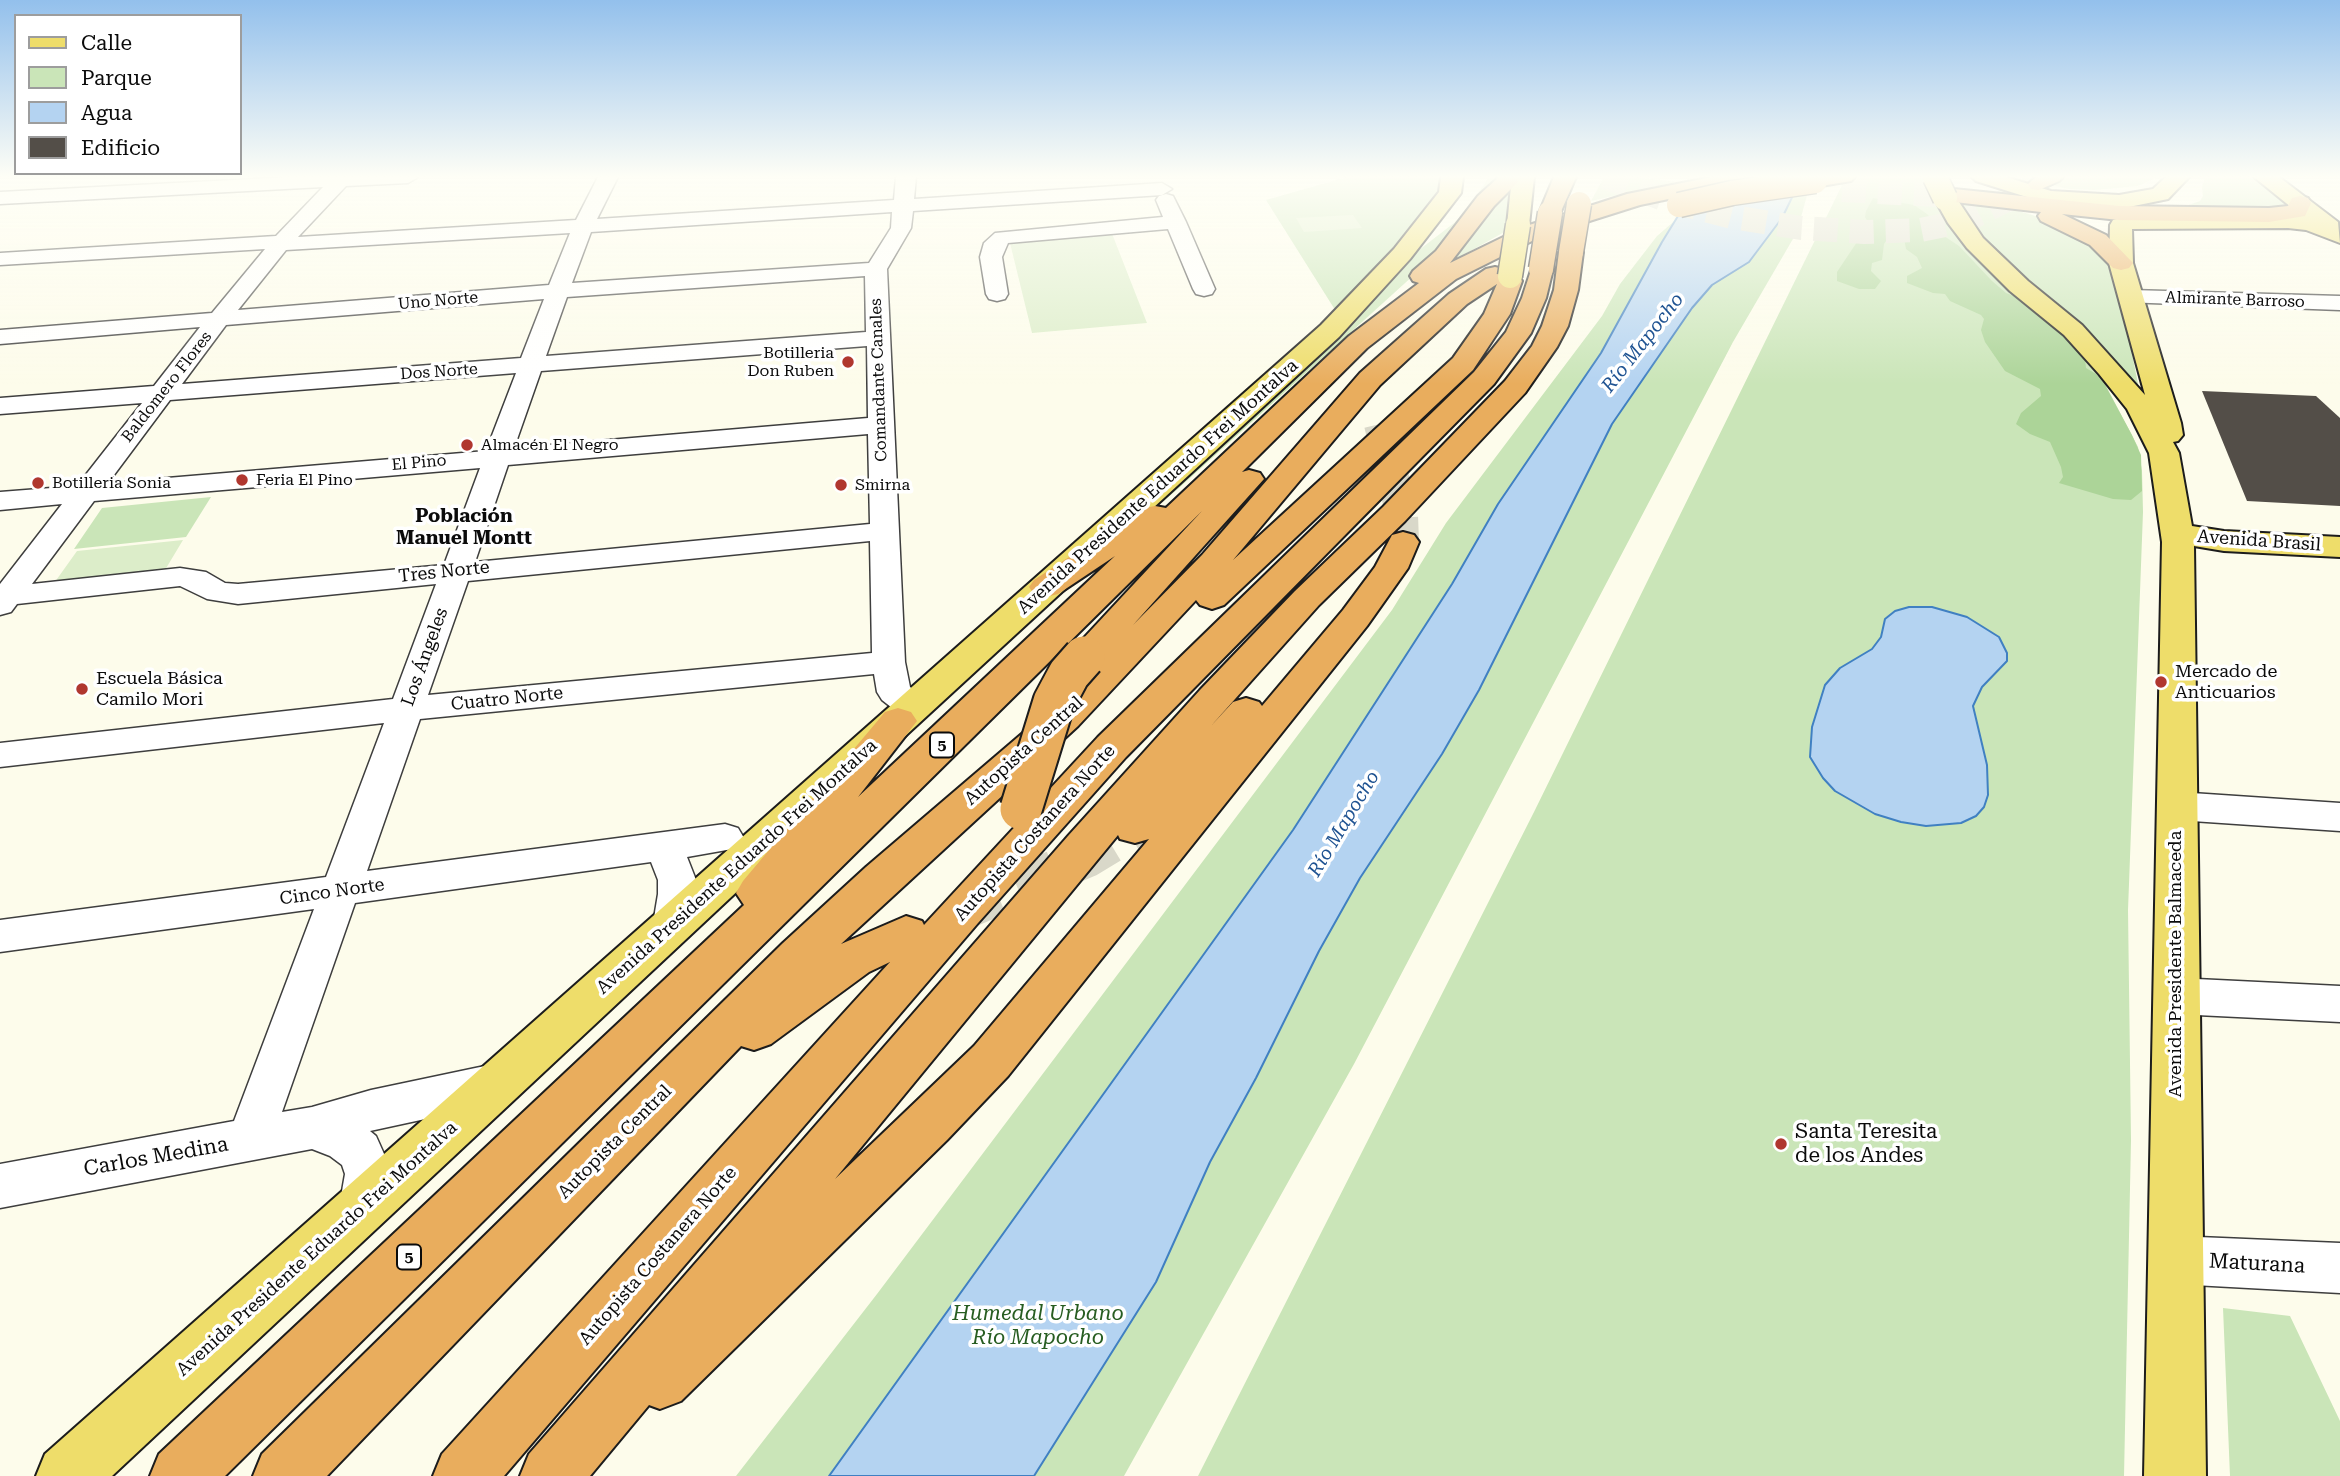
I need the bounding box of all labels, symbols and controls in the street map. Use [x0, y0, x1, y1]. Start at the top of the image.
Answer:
legend [14, 14, 242, 175]
text: Calle [81, 31, 132, 55]
text: Parque [81, 66, 152, 90]
text: Agua [81, 101, 132, 125]
text: Edificio [81, 136, 160, 160]
street label: Uno Norte [397, 288, 479, 314]
street label: Almirante Barroso [2165, 288, 2305, 312]
water label: Río Mapocho [1597, 289, 1689, 397]
street label: Comandante Canales [867, 298, 891, 462]
street label: Baldomero Flores [118, 328, 216, 446]
place label: Botilleria Don Ruben [747, 343, 834, 381]
marker: Botilleria Don Ruben [840, 354, 856, 370]
street label: Avenida Presidente Eduardo Frei Montalva [1013, 355, 1303, 619]
street label: Dos Norte [400, 360, 478, 384]
place label: Almacén El Negro [481, 435, 618, 455]
marker: Almacén El Negro [459, 437, 475, 453]
street label: El Pino [391, 451, 447, 475]
place label: Feria El Pino [256, 470, 353, 490]
marker: Feria El Pino [234, 472, 250, 488]
place label: Botilleria Sonia [52, 473, 171, 493]
marker: Botilleria Sonia [30, 475, 46, 491]
place label: Smirna [855, 475, 910, 495]
marker: Smirna [833, 477, 849, 493]
district label: Población Manuel Montt [396, 505, 532, 549]
street label: Avenida Brasil [2196, 526, 2322, 556]
street label: Tres Norte [397, 556, 491, 588]
street label: Los Ángeles [397, 605, 453, 709]
place label: Mercado de Anticuarios [2175, 661, 2277, 704]
place label: Escuela Básica Camilo Mori [96, 668, 223, 710]
marker: Mercado de Anticuarios [2153, 674, 2169, 690]
marker: Escuela Básica Camilo Mori [74, 681, 90, 697]
street label: Cuatro Norte [450, 682, 564, 716]
street label: Autopista Central [960, 692, 1088, 810]
road number: 5 [930, 732, 954, 758]
street label: Avenida Presidente Eduardo Frei Montalva [592, 735, 882, 999]
street label: Autopista Costanera Norte [950, 740, 1120, 926]
water label: Río Mapocho [1303, 767, 1385, 881]
street label: Avenida Presidente Balmaceda [2165, 831, 2187, 1097]
street label: Cinco Norte [278, 874, 386, 910]
street label: Autopista Central [554, 1081, 676, 1203]
street label: Avenida Presidente Eduardo Frei Montalva [172, 1117, 462, 1381]
place label: Santa Teresita de los Andes [1795, 1119, 1937, 1169]
street label: Carlos Medina [82, 1132, 230, 1182]
marker: Santa Teresita de los Andes [1773, 1136, 1789, 1152]
street label: Autopista Costanera Norte [575, 1162, 741, 1350]
road number: 5 [397, 1245, 421, 1270]
street label: Maturana [2208, 1249, 2306, 1279]
park label: Humedal Urbano Río Mapocho [952, 1301, 1124, 1351]

